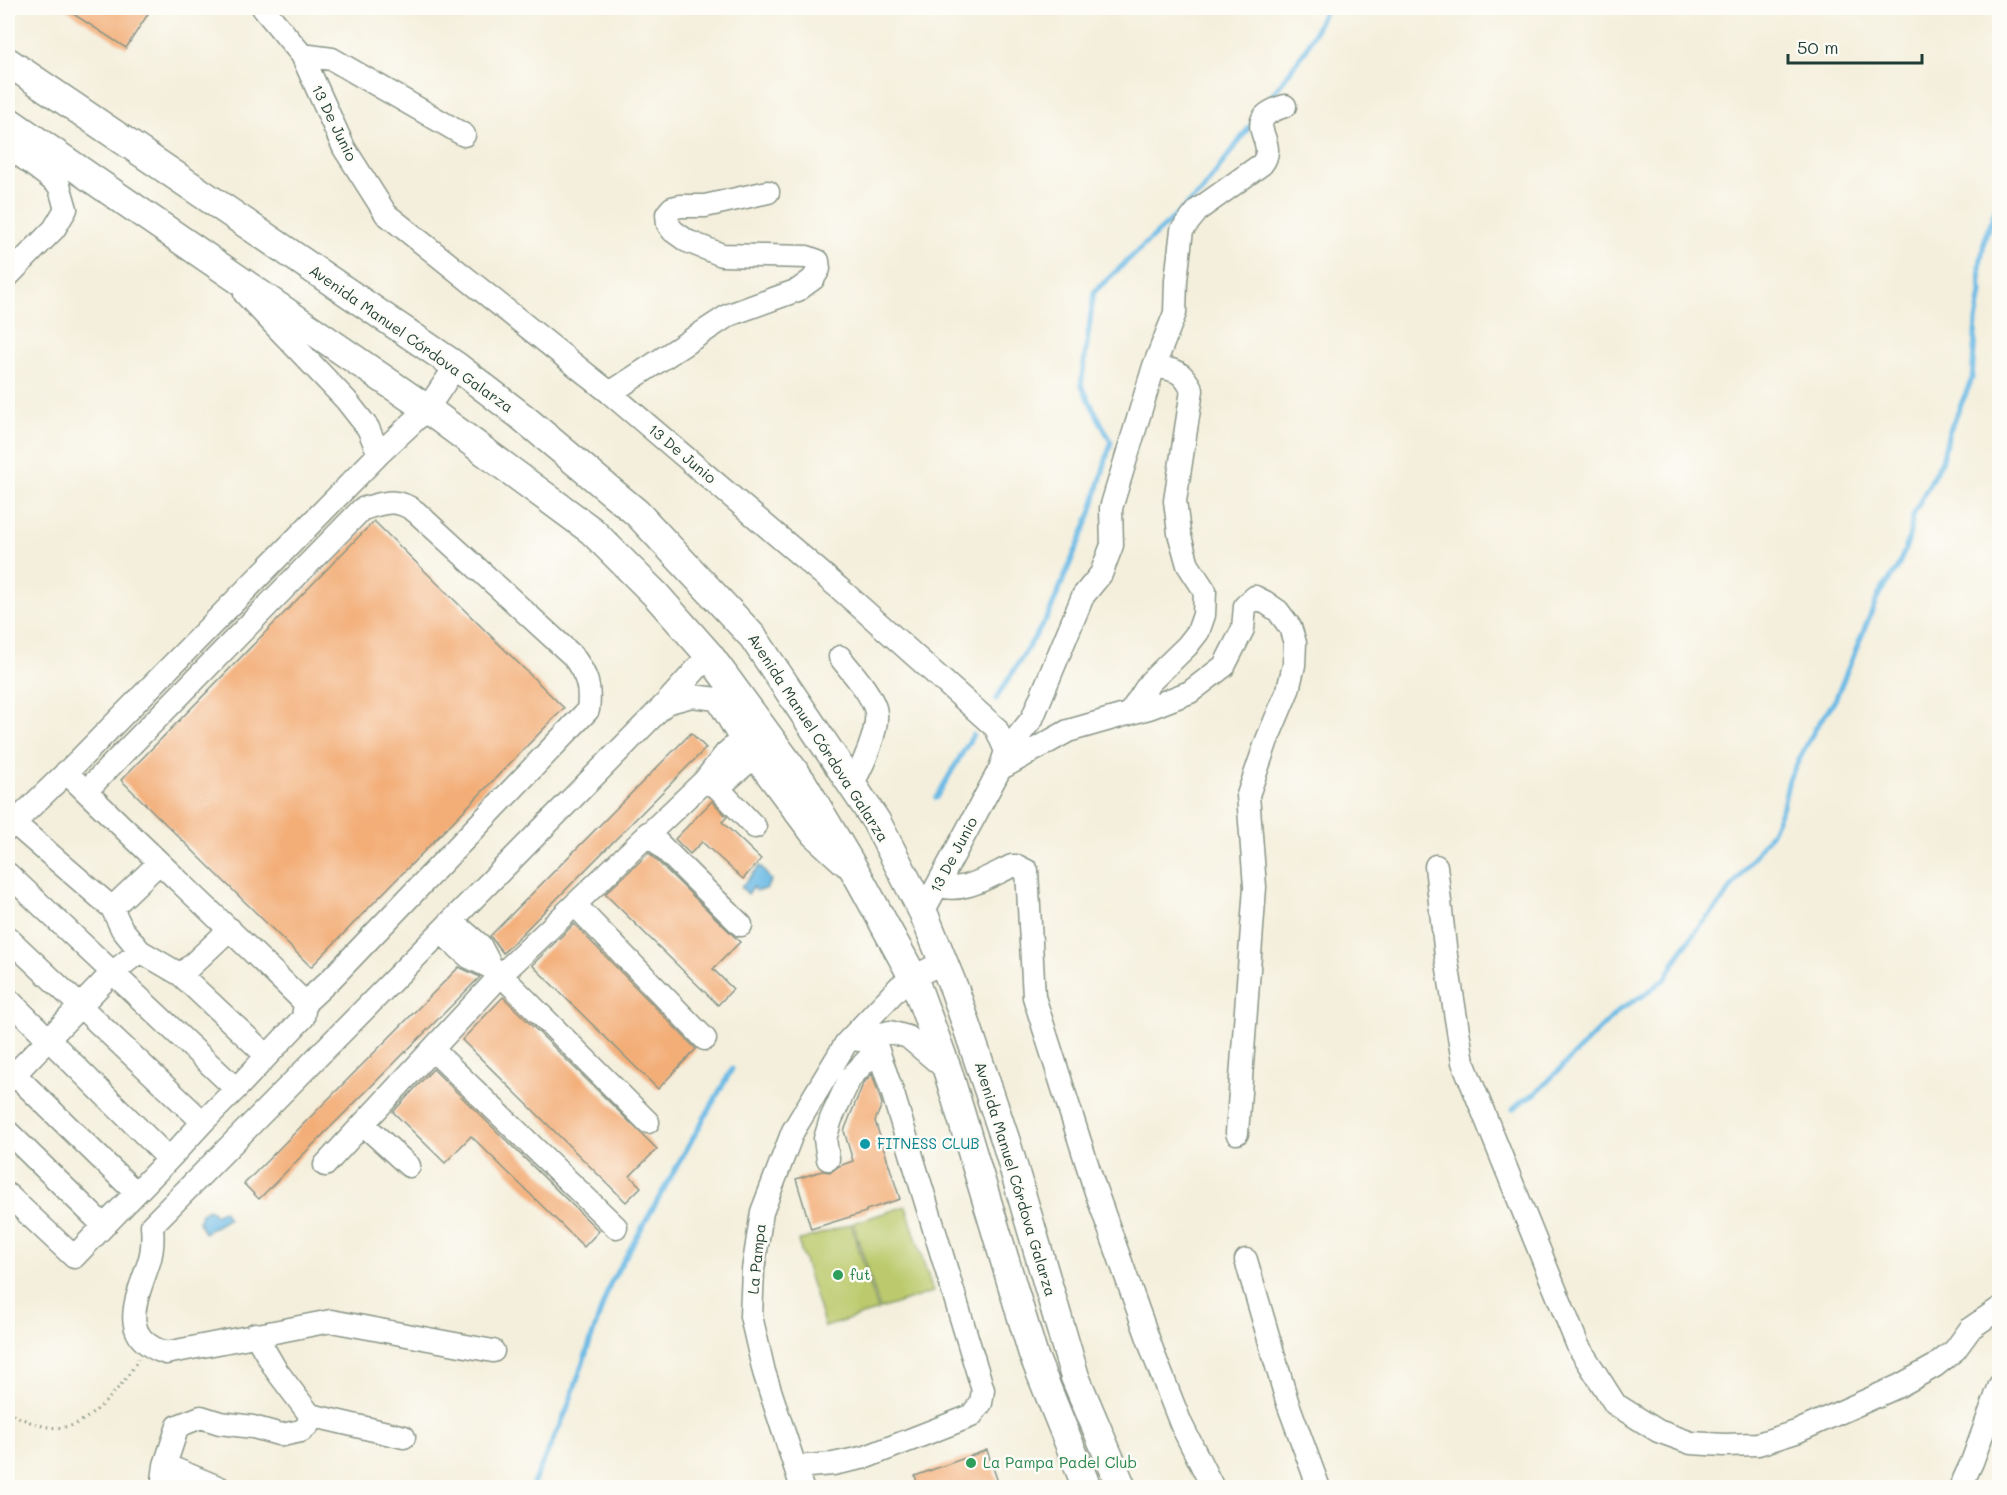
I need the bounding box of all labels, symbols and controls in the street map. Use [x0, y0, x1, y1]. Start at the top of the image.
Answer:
scale bar [1788, 27, 1922, 65]
text: 50 m [1797, 35, 1839, 59]
street label: 13 De Junio [308, 81, 362, 164]
street label: Avenida Manuel Córdova Galarza [306, 260, 518, 417]
street label: 13 De Junio [644, 419, 721, 488]
street label: Avenida Manuel Córdova Galarza [744, 629, 894, 846]
street label: 13 De Junio [925, 813, 981, 896]
street label: Avenida Manuel Córdova Galarza [971, 1059, 1061, 1299]
place label: FITNESS CLUB [877, 1133, 980, 1153]
marker: FITNESS CLUB [858, 1137, 872, 1151]
street label: La Pampa [742, 1222, 770, 1295]
place label: fut [850, 1264, 871, 1284]
marker: fut [831, 1268, 845, 1282]
place label: La Pampa Padel Club [983, 1452, 1137, 1472]
marker: La Pampa Padel Club [964, 1456, 978, 1470]

